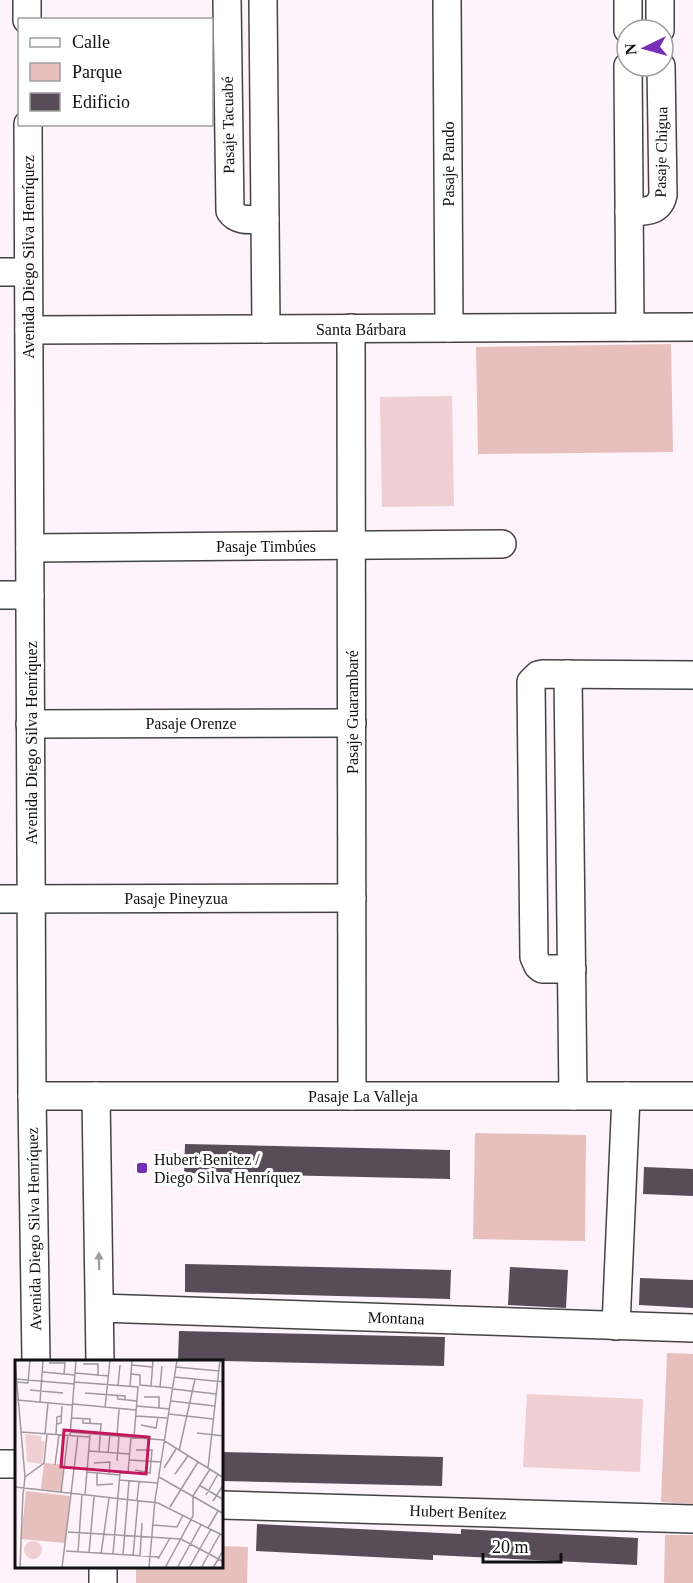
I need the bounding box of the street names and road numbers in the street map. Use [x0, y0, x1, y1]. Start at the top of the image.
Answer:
street label: Pasaje Tacuabé [219, 76, 238, 174]
street label: Pasaje Chigua [652, 106, 671, 198]
street label: Pasaje Pando [440, 122, 458, 206]
street label: Avenida Diego Silva Henríquez [20, 155, 38, 359]
street label: Santa Bárbara [316, 321, 406, 338]
street label: Pasaje Timbúes [216, 538, 316, 556]
street label: Avenida Diego Silva Henríquez [23, 641, 41, 845]
street label: Pasaje Guarambaré [344, 650, 362, 774]
street label: Pasaje Orenze [145, 715, 237, 733]
street label: Pasaje Pineyzua [124, 890, 228, 908]
street label: Pasaje La Valleja [308, 1088, 418, 1106]
street label: Avenida Diego Silva Henríquez [24, 1127, 45, 1331]
street label: Montana [367, 1309, 425, 1327]
street label: Hubert Benítez [409, 1502, 507, 1522]

